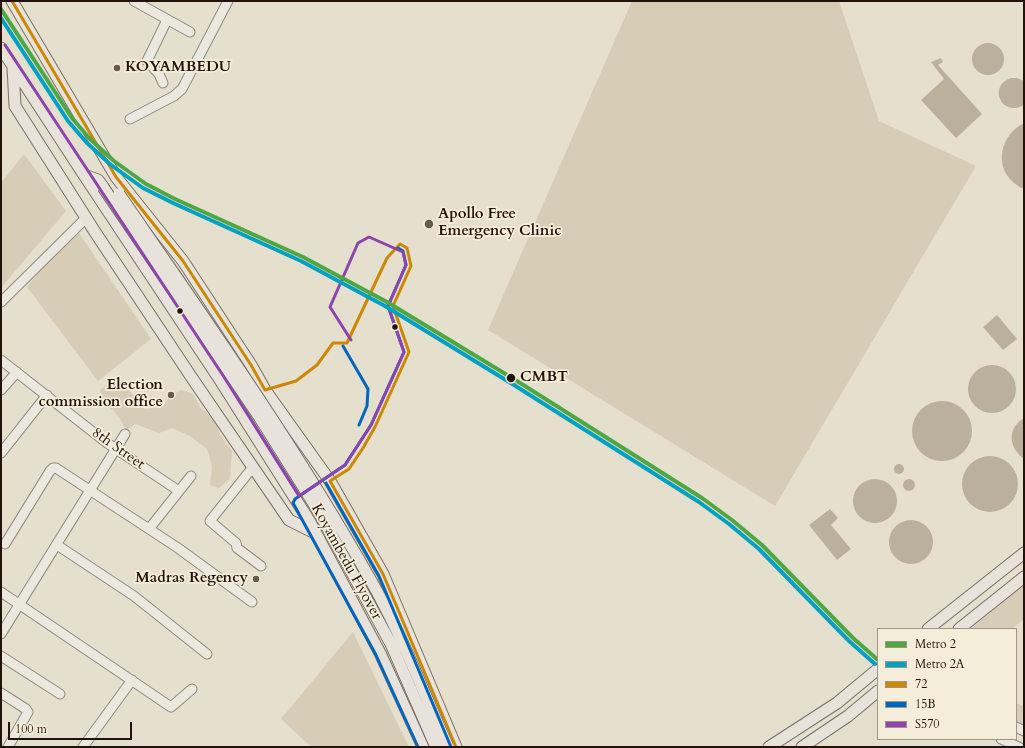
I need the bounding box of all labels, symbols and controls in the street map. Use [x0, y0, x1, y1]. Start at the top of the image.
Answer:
place label: KOYAMBEDU [125, 59, 231, 77]
marker: KOYAMBEDU [112, 63, 122, 73]
place label: Apollo Free Emergency Clinic [438, 206, 562, 241]
marker: Apollo Free Emergency Clinic [423, 218, 435, 230]
unlabelled marker [175, 306, 185, 316]
unlabelled marker [390, 322, 400, 332]
place label: CMBT [520, 369, 568, 387]
marker: CMBT [505, 372, 517, 384]
place label: Election commission office [39, 377, 163, 412]
marker: Election commission office [166, 390, 176, 400]
street label: 8th Street [88, 424, 148, 474]
street label: Koyambedu Flyover [307, 501, 385, 623]
place label: Madras Regency [135, 570, 248, 588]
marker: Madras Regency [251, 574, 261, 584]
legend [877, 628, 1017, 740]
text: Metro 2 [915, 636, 956, 652]
text: Metro 2A [915, 656, 964, 672]
text: 72 [915, 676, 927, 692]
text: 15B [915, 696, 935, 712]
scale bar [10, 714, 134, 740]
text: S570 [915, 716, 939, 732]
text: 100 m [15, 721, 47, 737]

